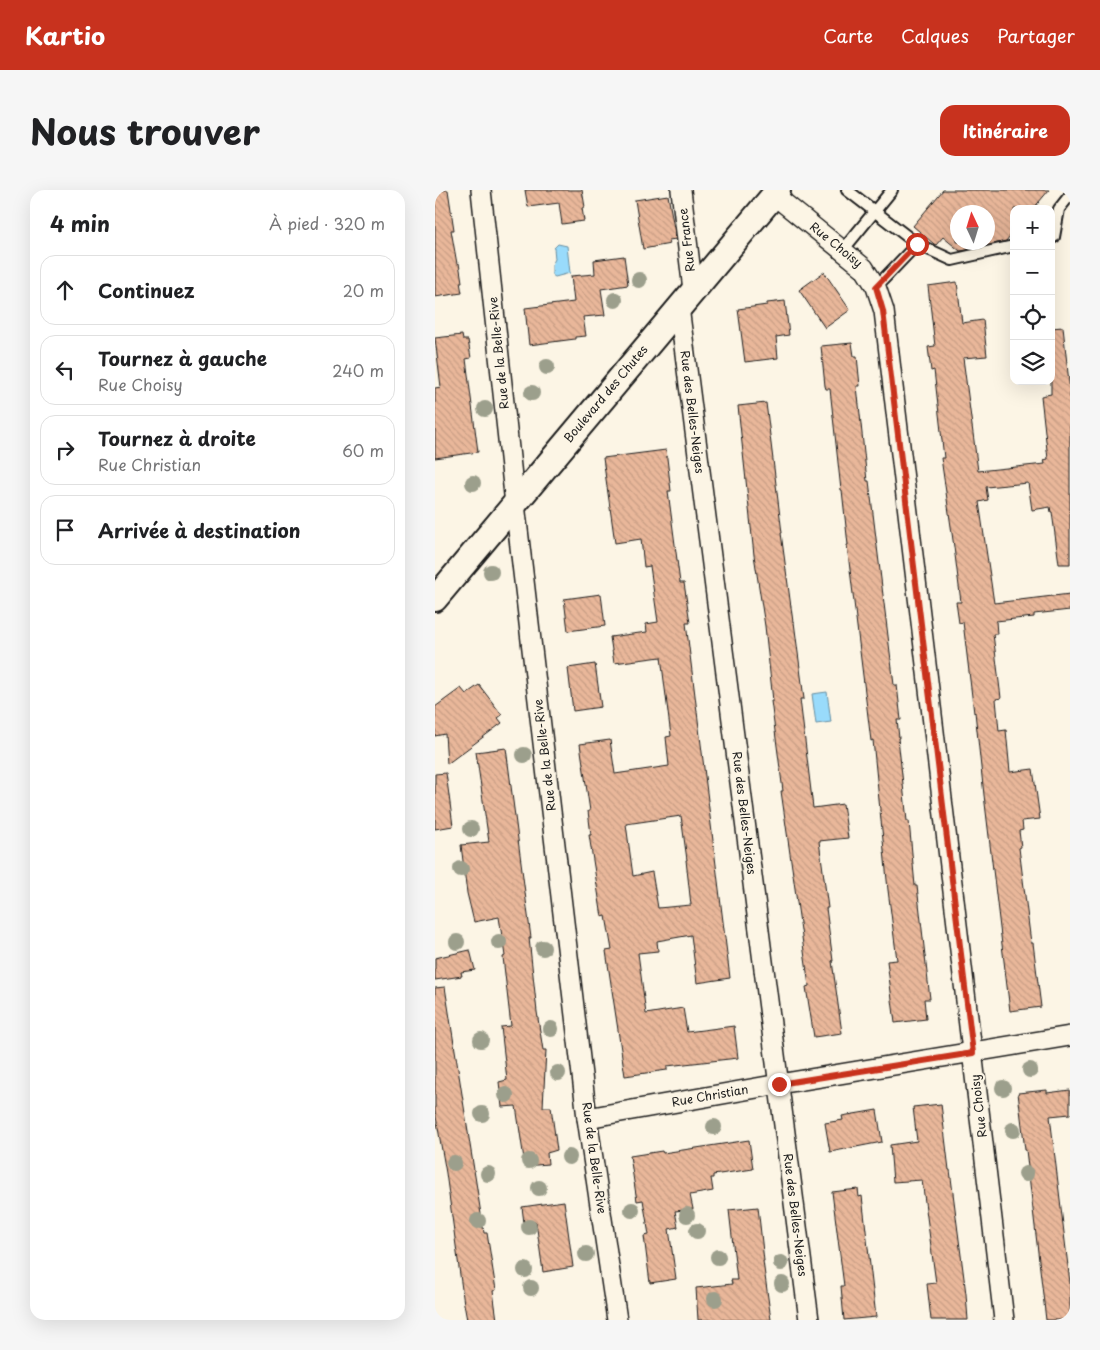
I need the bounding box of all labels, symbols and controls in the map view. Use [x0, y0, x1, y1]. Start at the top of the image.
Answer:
text: Kartio [25, 17, 105, 53]
text: Carte [823, 22, 873, 49]
text: Calques [901, 22, 969, 49]
text: Partager [997, 22, 1075, 49]
text: Nous trouver [30, 104, 260, 157]
button: Itinéraire [940, 105, 1070, 156]
north arrow [950, 205, 995, 250]
map controls [1010, 205, 1055, 385]
button: + [1010, 205, 1055, 250]
text: 4 min [50, 207, 110, 239]
street label: Rue France [673, 207, 699, 273]
text: À pied · 320 m [269, 211, 385, 235]
street label: Rue Choisy [806, 217, 867, 271]
route start [906, 233, 929, 256]
button: − [1010, 250, 1055, 295]
icon: ahead [51, 276, 79, 304]
text: Continuez [98, 276, 195, 304]
text: 20 m [343, 278, 384, 302]
button: locate [1010, 295, 1055, 340]
street label: Rue de la Belle-Rive [483, 296, 513, 410]
street label: Boulevard des Chutes [559, 340, 652, 446]
button: layers [1010, 340, 1055, 385]
text: Tournez à gauche [98, 344, 267, 372]
street label: Rue des Belles-Neiges [677, 349, 710, 475]
icon: left [51, 356, 79, 384]
text: 240 m [332, 358, 384, 382]
text: Rue Choisy [98, 372, 183, 396]
text: Tournez à droite [98, 424, 256, 452]
icon: right [51, 436, 79, 464]
text: 60 m [342, 438, 384, 462]
text: Rue Christian [98, 452, 201, 476]
icon: arrive [51, 516, 79, 544]
text: Arrivée à destination [98, 516, 301, 544]
street label: Rue de la Belle-Rive [528, 698, 560, 812]
street label: Rue des Belles-Neiges [729, 750, 762, 876]
route end [768, 1073, 791, 1096]
street label: Rue Choisy [965, 1073, 991, 1139]
street label: Rue Christian [670, 1079, 749, 1111]
street label: Rue de la Belle-Rive [578, 1101, 612, 1215]
street label: Rue des Belles-Neiges [780, 1152, 813, 1278]

